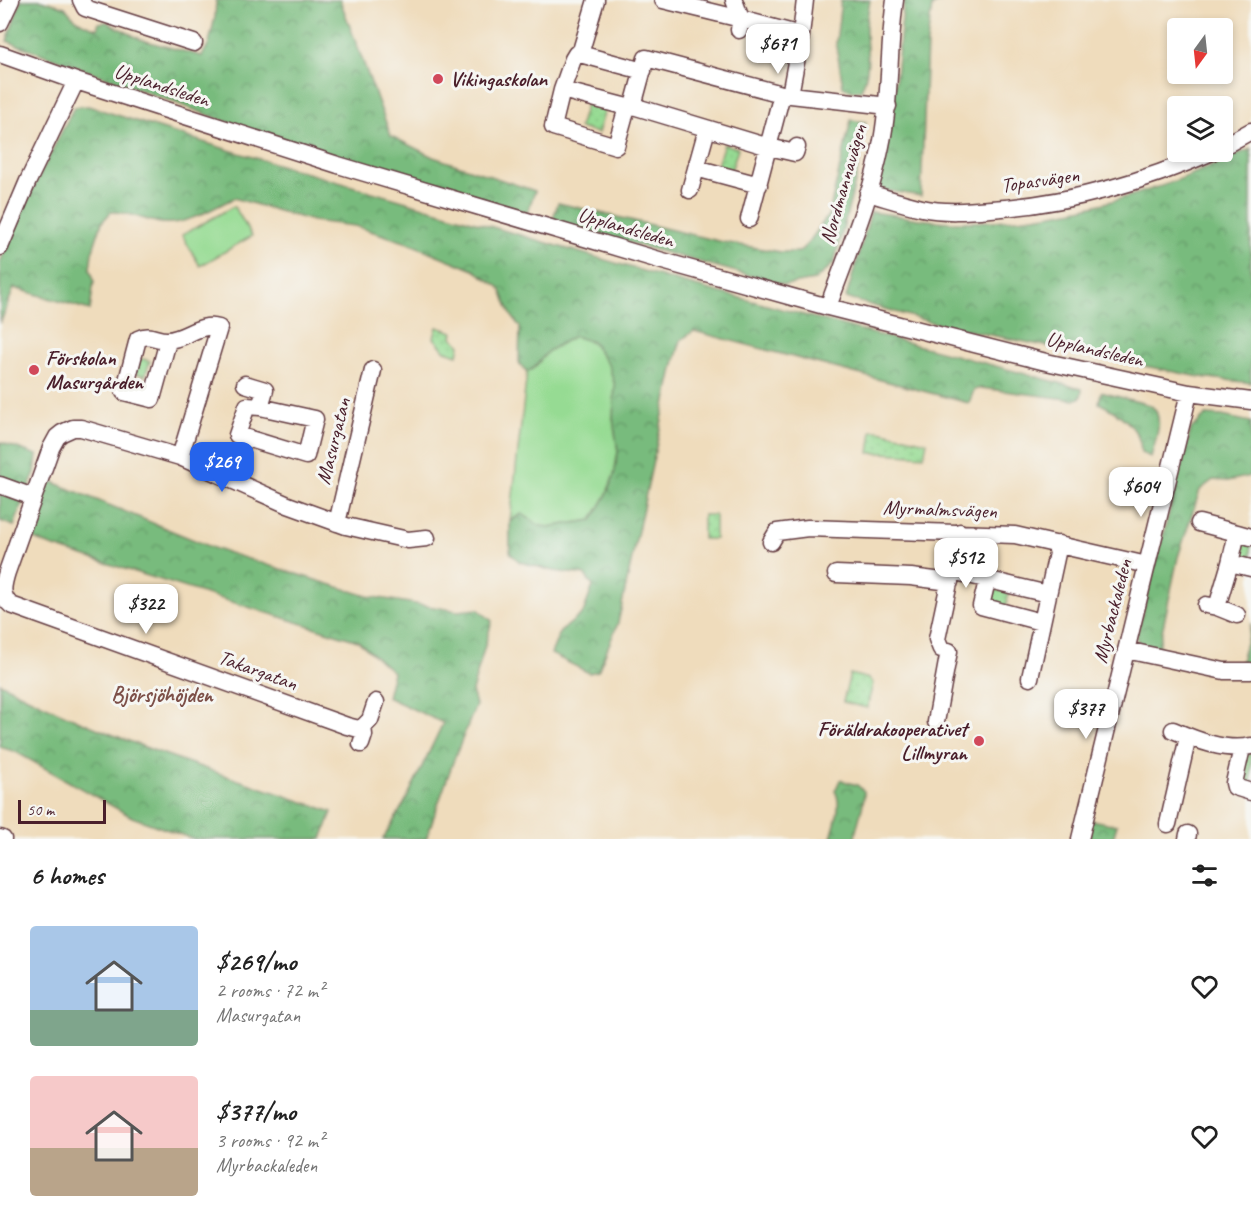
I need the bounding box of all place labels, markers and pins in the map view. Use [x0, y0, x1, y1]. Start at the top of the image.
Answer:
pin: $671 [742, 24, 814, 75]
place label: Vikingaskolan [450, 66, 549, 92]
marker: Vikingaskolan [431, 72, 445, 86]
place label: Förskolan Masurgården [46, 345, 144, 395]
marker: Förskolan Masurgården [27, 363, 41, 377]
pin: $269 [186, 442, 258, 493]
pin: $604 [1105, 467, 1177, 518]
pin: $512 [930, 538, 1002, 589]
pin: $322 [110, 584, 182, 635]
pin: $377 [1050, 689, 1122, 740]
place label: Föräldrakooperativet Lillmyran [818, 716, 970, 766]
marker: Föräldrakooperativet Lillmyran [972, 734, 986, 748]

